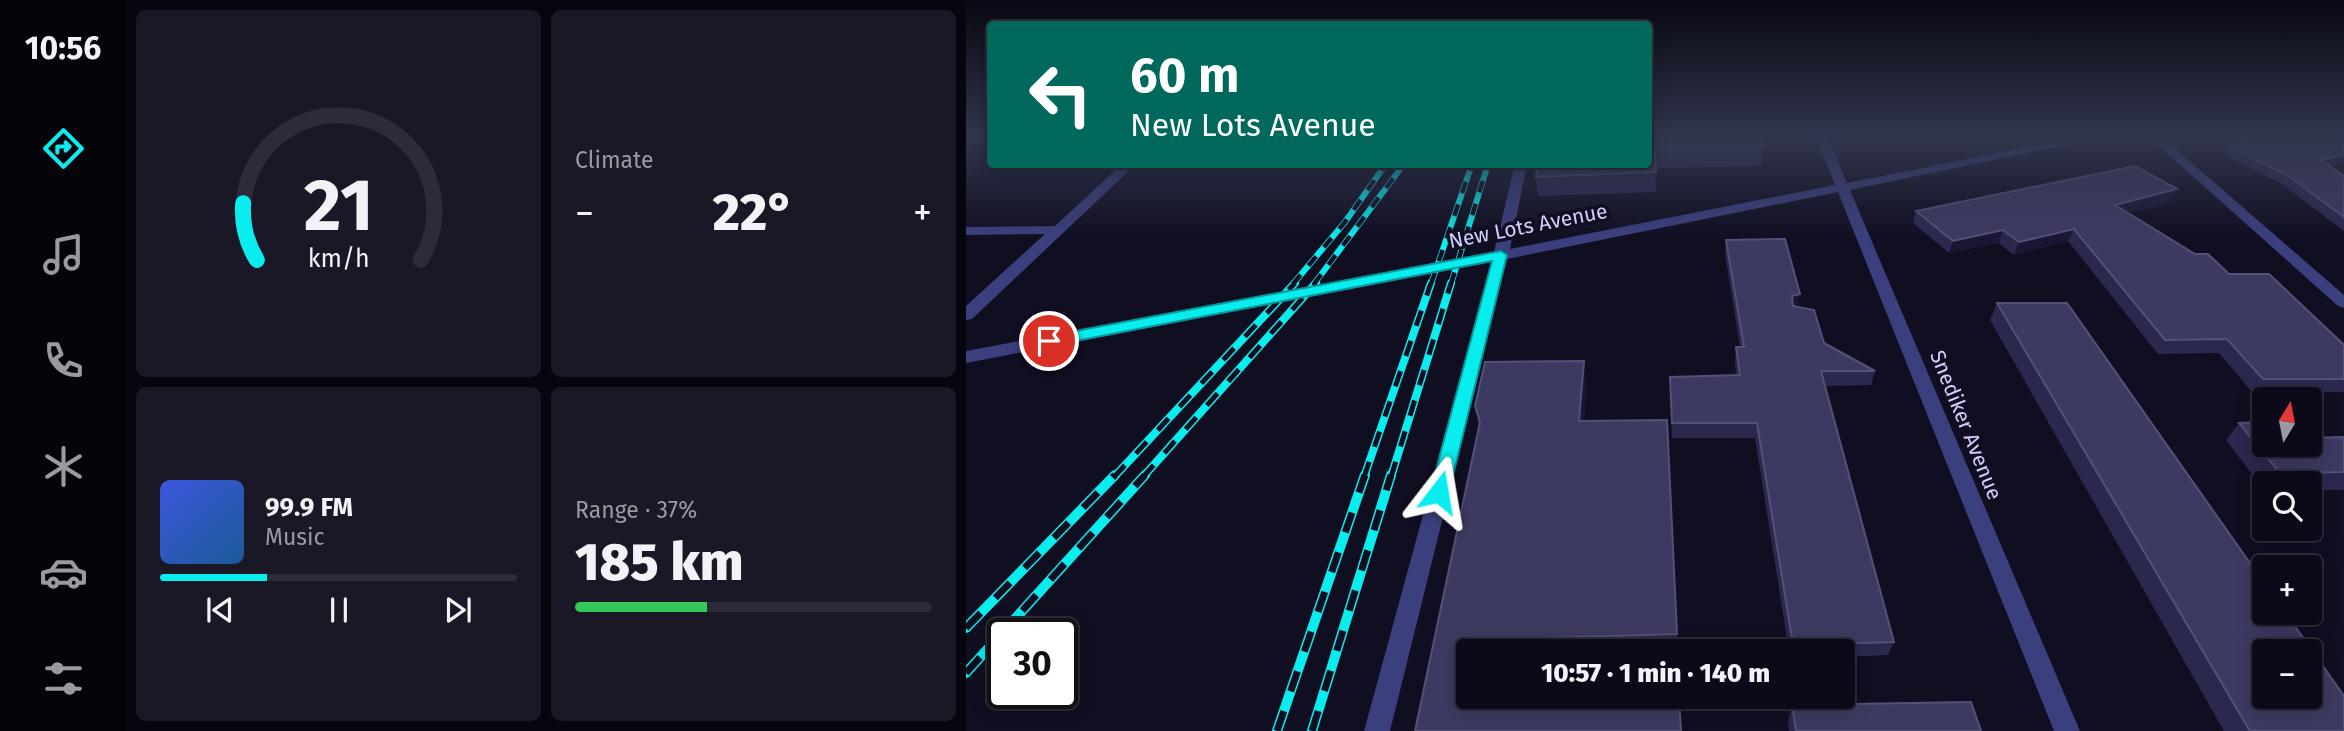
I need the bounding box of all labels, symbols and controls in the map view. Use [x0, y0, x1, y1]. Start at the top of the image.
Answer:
text: 10:56 [25, 29, 101, 67]
text: 60 m [1130, 46, 1239, 105]
icon: left [1015, 49, 1106, 140]
text: New Lots Avenue [1130, 106, 1376, 144]
icon: directions [39, 124, 88, 173]
text: Climate [575, 146, 654, 174]
text: 21 [304, 162, 373, 249]
text: 22° [713, 181, 794, 244]
text: − [575, 190, 594, 236]
text: + [913, 190, 932, 236]
street label: New Lots Avenue [1446, 198, 1610, 254]
icon: music [39, 230, 88, 279]
text: km/h [308, 243, 369, 273]
pin [1019, 311, 1079, 371]
icon: arrive [1030, 322, 1068, 360]
icon: phone [39, 336, 88, 385]
street label: Snediker Avenue [1924, 346, 2008, 504]
north arrow [2252, 387, 2322, 457]
map controls [2252, 387, 2322, 709]
icon: climate [39, 442, 88, 491]
position arrow [1402, 455, 1476, 529]
button: search [2252, 471, 2322, 541]
text: 99.9 FM [265, 492, 353, 523]
text: Range · 37% [575, 496, 697, 524]
text: Music [265, 523, 325, 551]
text: 185 km [575, 531, 744, 594]
icon: car [39, 548, 88, 597]
button: + [2252, 555, 2322, 625]
icon: previous [201, 591, 239, 629]
icon: pause [320, 591, 358, 629]
icon: next [439, 591, 477, 629]
speed limit sign: 30 [987, 618, 1078, 709]
button: − [2252, 639, 2322, 709]
icon: filters [39, 654, 88, 703]
text: 10:57 · 1 min · 140 m [1541, 658, 1770, 689]

